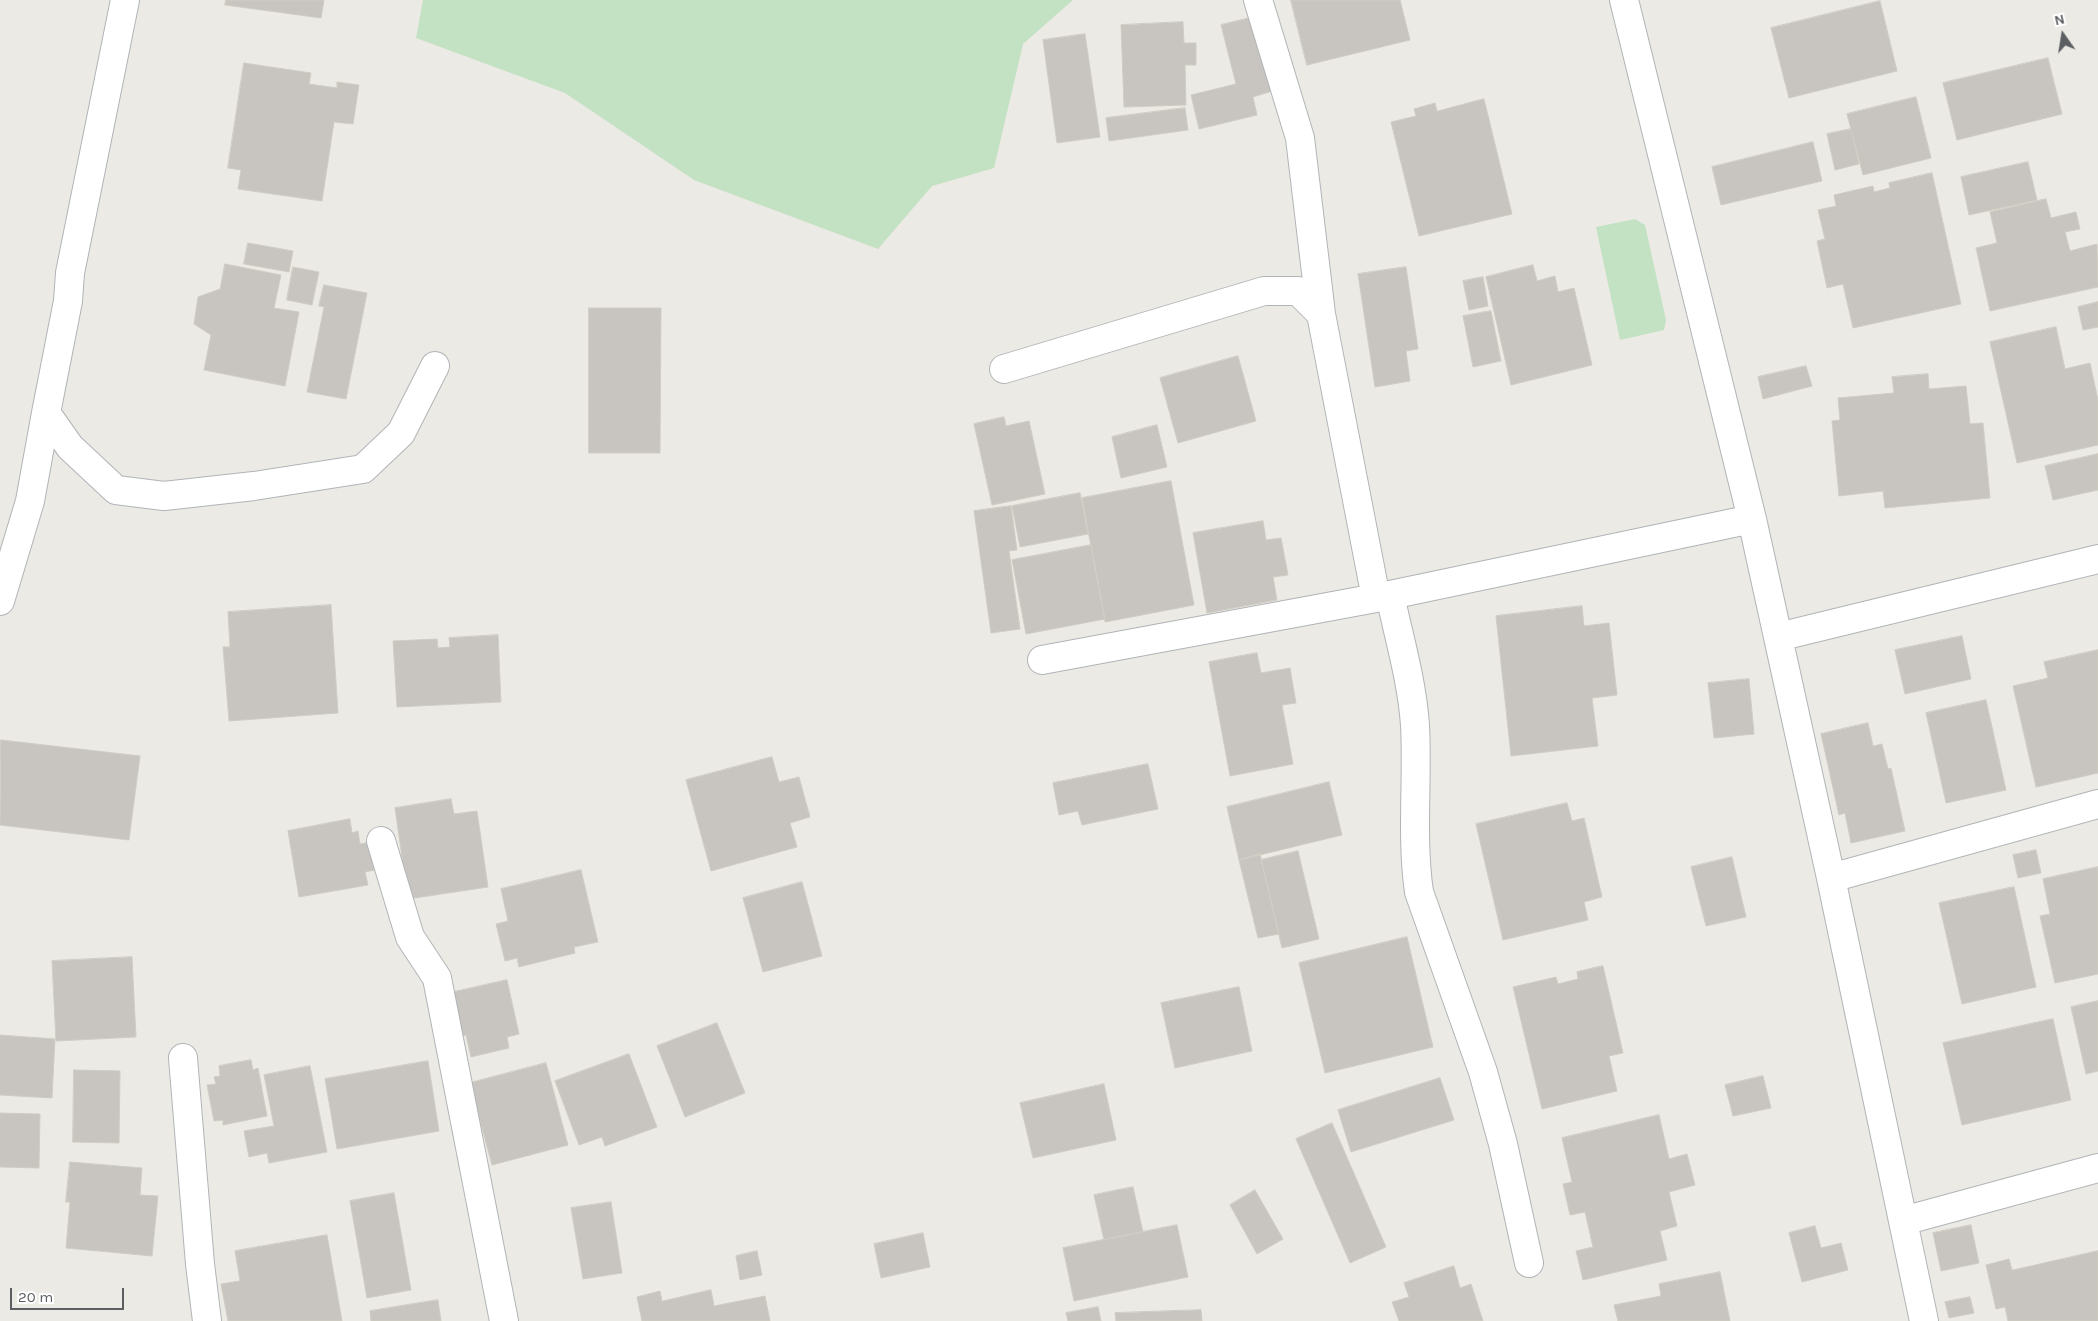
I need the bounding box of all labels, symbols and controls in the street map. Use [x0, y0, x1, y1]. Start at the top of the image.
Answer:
north arrow [2038, 10, 2088, 60]
text: N [2053, 10, 2066, 29]
scale bar [12, 1278, 126, 1310]
text: 20 m [18, 1288, 53, 1306]

